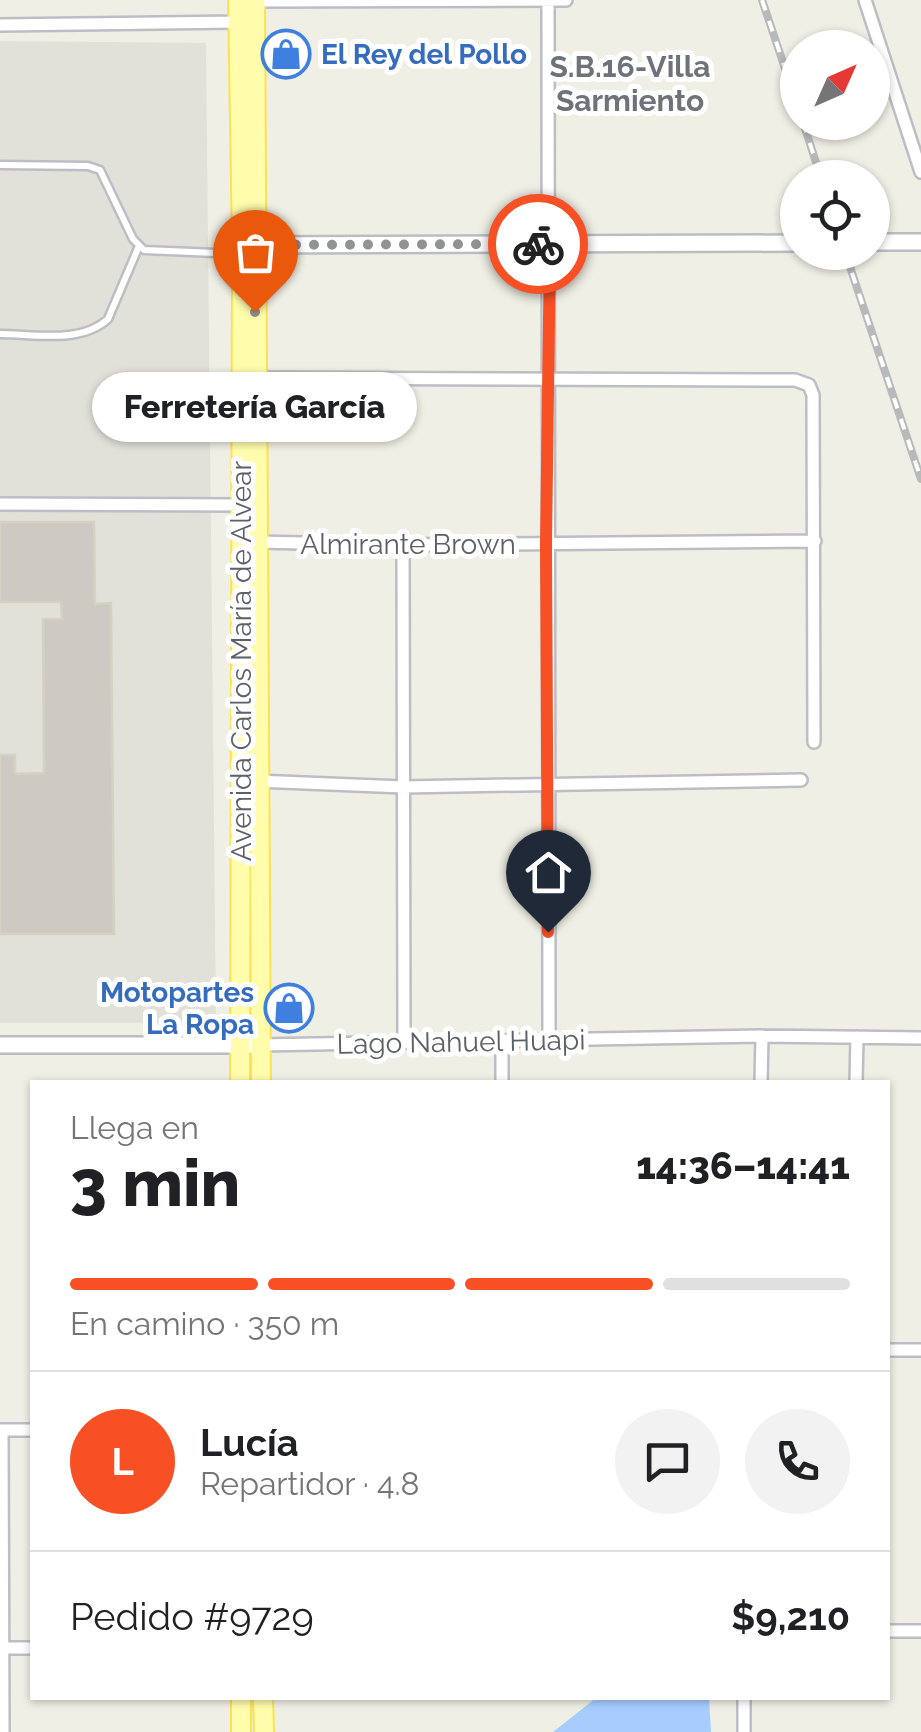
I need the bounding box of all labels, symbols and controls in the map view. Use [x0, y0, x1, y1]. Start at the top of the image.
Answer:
shop icon: El Rey del Pollo [260, 28, 312, 80]
north arrow [780, 30, 890, 140]
map controls [780, 30, 890, 270]
place label: El Rey del Pollo [321, 38, 527, 71]
district label: S.B.16-Villa Sarmiento [549, 49, 711, 118]
button: locate [780, 160, 890, 270]
courier [488, 194, 588, 294]
pin [213, 210, 298, 313]
icon: bike [511, 217, 566, 272]
icon: bag [228, 225, 283, 280]
callout: Ferretería García [92, 372, 418, 442]
text: Ferretería García [124, 388, 385, 425]
street label: Avenida Carlos María de Alvear [225, 461, 258, 861]
street label: Almirante Brown [300, 528, 516, 561]
pin [506, 830, 591, 933]
icon: home [521, 845, 576, 900]
place label: Motopartes La Ropa [100, 976, 254, 1041]
shop icon: Motopartes La Ropa [263, 982, 315, 1034]
street label: Lago Nahuel Huapi [336, 1023, 586, 1061]
text: Llega en [70, 1109, 199, 1146]
text: 14:36–14:41 [636, 1143, 850, 1188]
text: 3 min [70, 1145, 240, 1221]
text: En camino · 350 m [70, 1305, 339, 1342]
button: chat [615, 1409, 720, 1514]
button: phone [745, 1409, 850, 1514]
text: Lucía [200, 1420, 299, 1465]
text: L [111, 1439, 134, 1484]
text: Repartidor · 4.8 [200, 1465, 420, 1502]
text: Pedido #9729 [70, 1594, 314, 1639]
text: $9,210 [731, 1594, 850, 1639]

